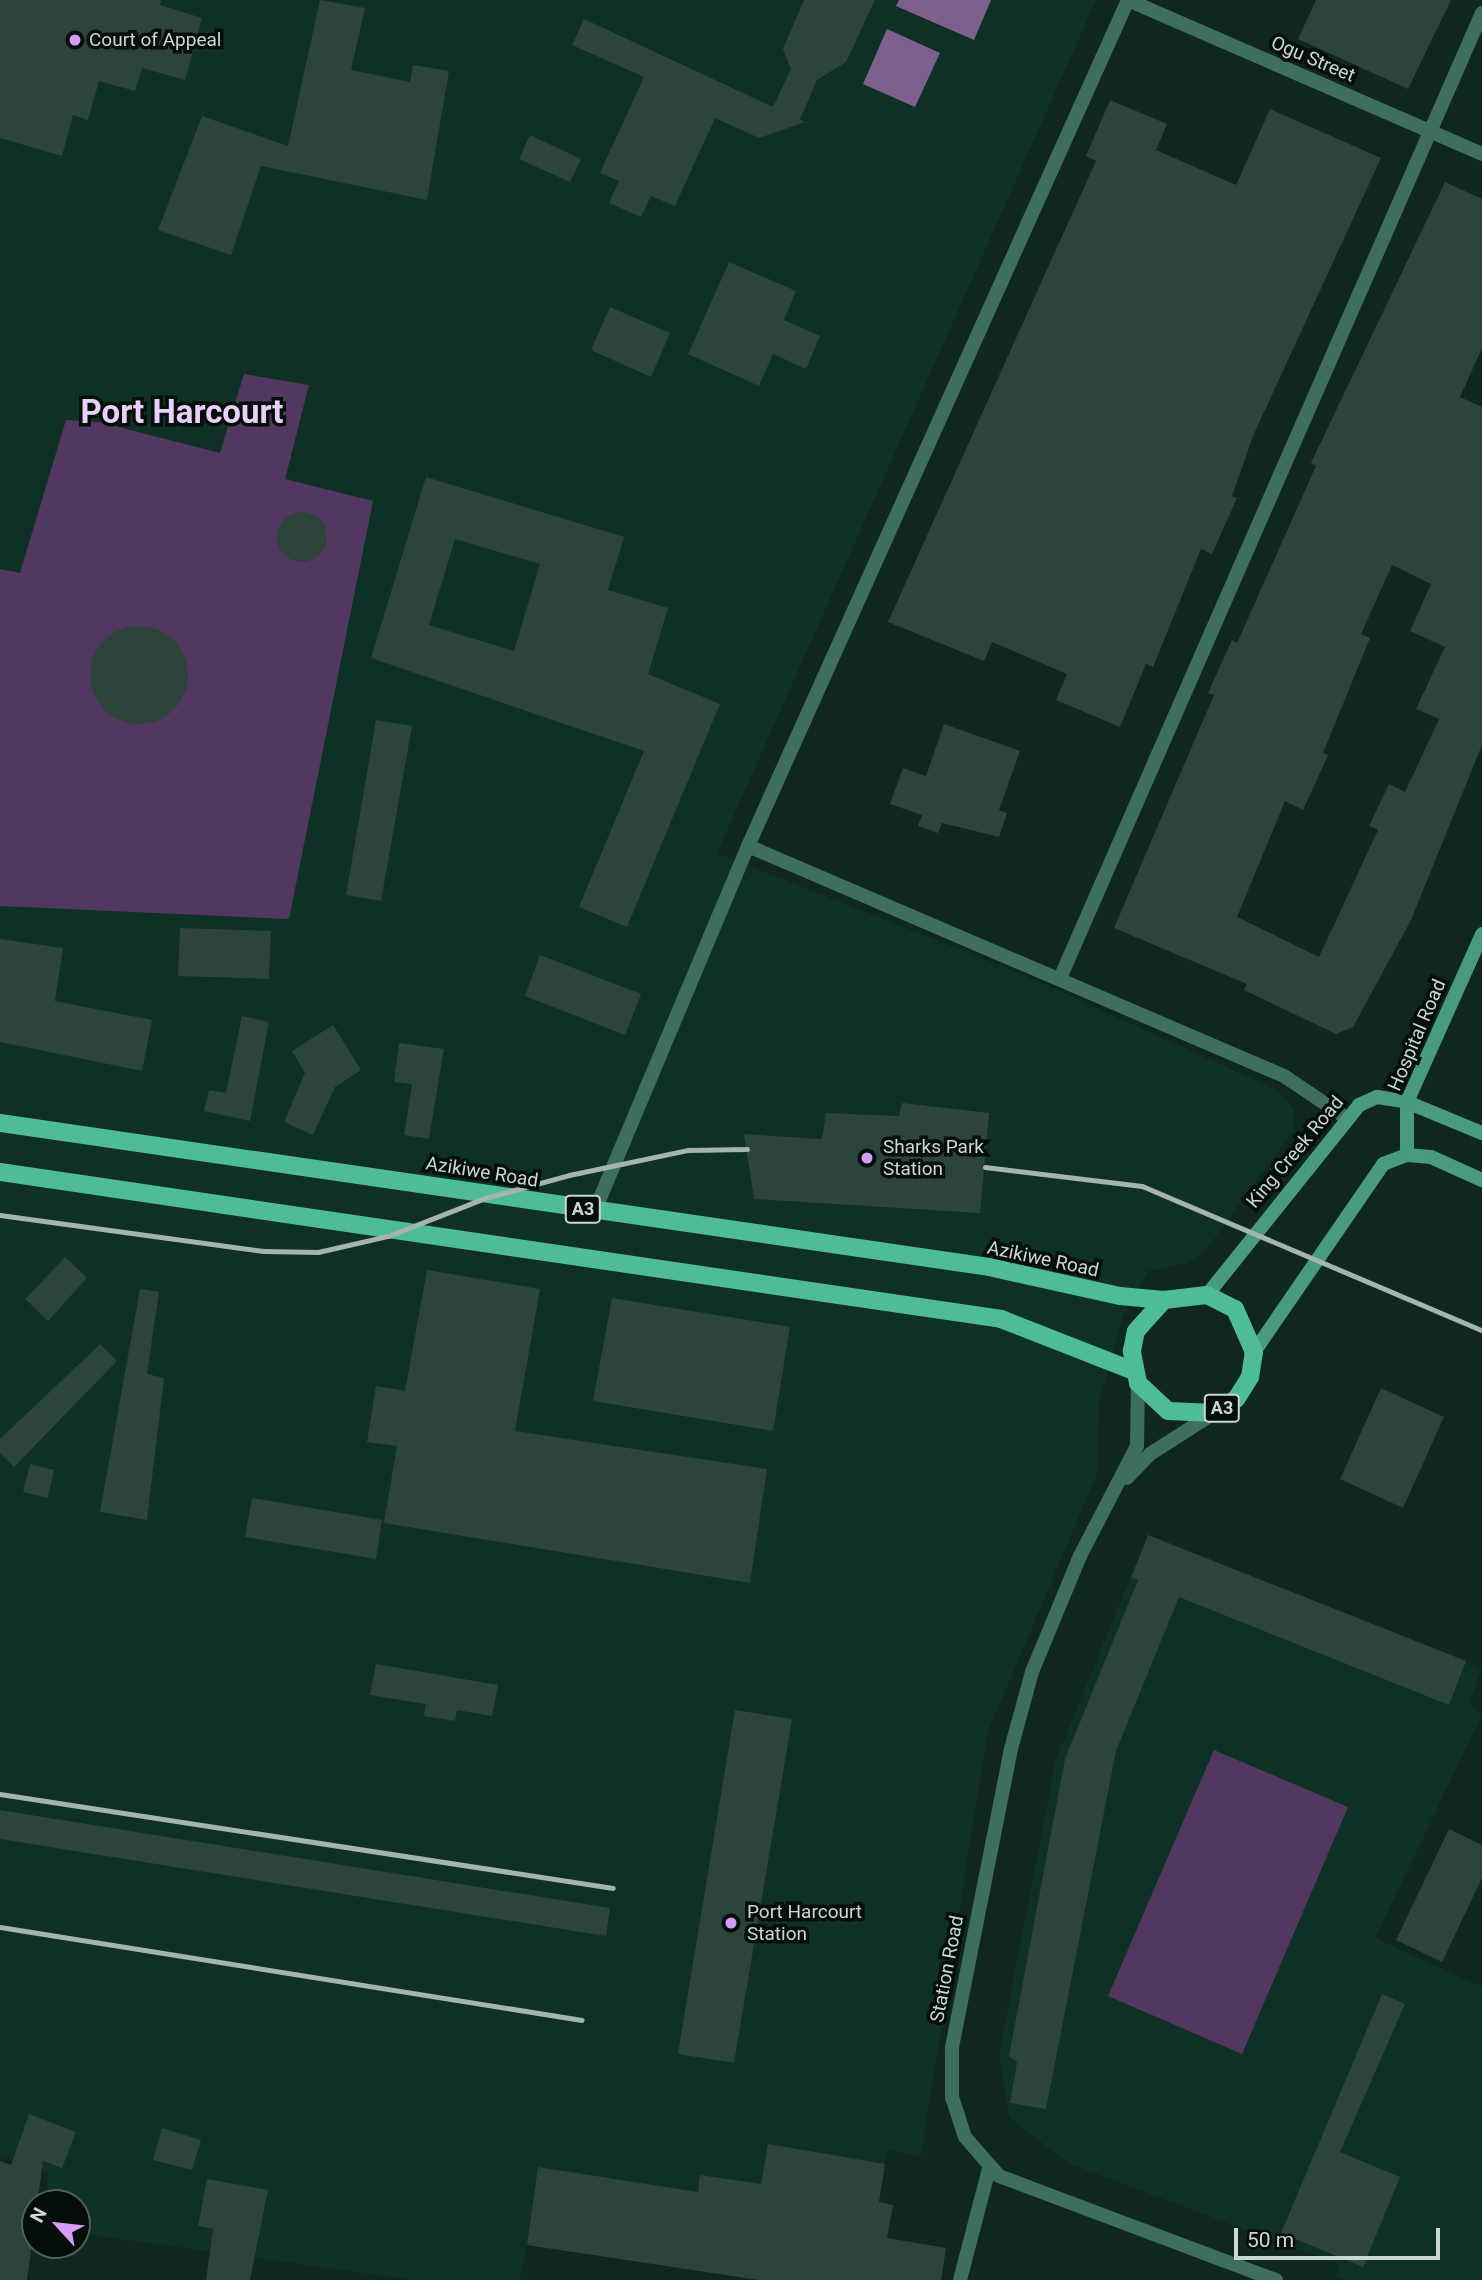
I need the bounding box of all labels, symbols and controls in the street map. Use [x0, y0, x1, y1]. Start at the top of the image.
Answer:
place label: Court of Appeal [89, 29, 221, 51]
street label: Ogu Street [1268, 31, 1358, 87]
marker: Court of Appeal [67, 32, 83, 48]
district label: Port Harcourt [80, 392, 284, 432]
street label: Hospital Road [1383, 976, 1451, 1094]
street label: King Creek Road [1242, 1091, 1348, 1213]
place label: Sharks Park Station [883, 1136, 984, 1180]
marker: Sharks Park Station [857, 1148, 877, 1168]
street label: Azikiwe Road [424, 1152, 540, 1192]
road number: A3 [564, 1194, 602, 1224]
street label: Azikiwe Road [985, 1236, 1101, 1282]
road number: A3 [1203, 1394, 1241, 1422]
place label: Port Harcourt Station [747, 1901, 862, 1945]
marker: Port Harcourt Station [721, 1913, 741, 1933]
street label: Station Road [925, 1914, 969, 2024]
north arrow [21, 2189, 91, 2259]
text: N [25, 2204, 52, 2226]
scale bar [1237, 2214, 1444, 2258]
text: 50 m [1247, 2228, 1294, 2252]

